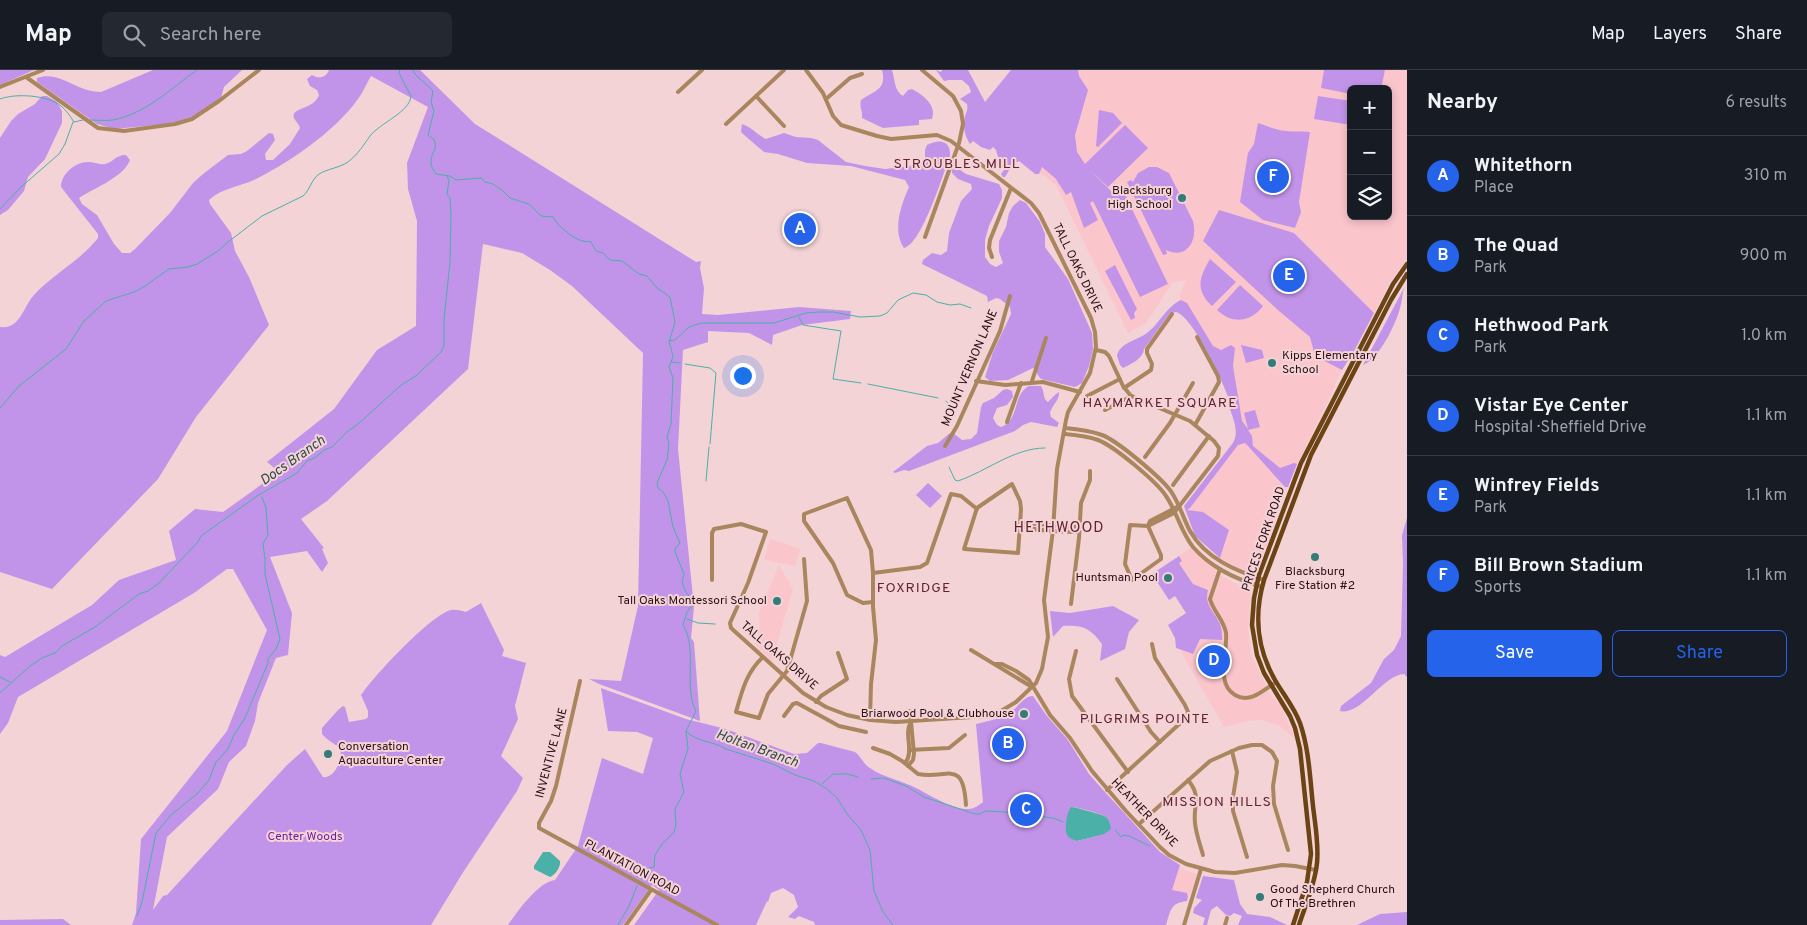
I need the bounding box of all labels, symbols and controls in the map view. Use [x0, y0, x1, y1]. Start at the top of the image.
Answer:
search box [102, 12, 452, 57]
text: Map [25, 20, 72, 50]
icon: search [120, 21, 148, 49]
text: Search here [160, 23, 261, 47]
text: Map [1591, 23, 1625, 46]
text: Layers [1653, 23, 1707, 46]
text: Share [1735, 23, 1782, 46]
map controls [1347, 85, 1392, 220]
button: + [1347, 85, 1392, 130]
text: Nearby [1427, 89, 1498, 116]
text: 6 results [1725, 93, 1787, 113]
button: − [1347, 130, 1392, 175]
text: Whitethorn [1474, 154, 1573, 178]
district label: STROUBLES MILL [893, 156, 1021, 173]
pin: F [1257, 158, 1289, 196]
text: A [1437, 166, 1449, 186]
text: 310 m [1744, 166, 1787, 186]
button: layers [1347, 175, 1392, 220]
text: Place [1474, 178, 1514, 198]
place label: Blacksburg High School [1108, 183, 1172, 213]
marker: Blacksburg High School [1176, 192, 1188, 204]
pin: A [784, 210, 816, 248]
street label: TALL OAKS DRIVE [1048, 221, 1106, 315]
text: The Quad [1474, 234, 1559, 258]
text: B [1437, 246, 1449, 266]
text: 900 m [1740, 246, 1787, 266]
pin: E [1273, 257, 1305, 295]
text: Park [1474, 258, 1507, 278]
street label: MOUNT VERNON LANE [938, 307, 1002, 429]
text: Hethwood Park [1474, 314, 1609, 338]
text: C [1438, 326, 1448, 346]
text: 1.0 km [1741, 326, 1787, 346]
text: Park [1474, 338, 1507, 358]
place label: Kipps Elementary School [1282, 348, 1377, 378]
marker: Kipps Elementary School [1266, 357, 1278, 369]
your location [730, 363, 756, 389]
text: Vistar Eye Center [1474, 394, 1628, 418]
district label: HAYMARKET SQUARE [1082, 395, 1238, 412]
text: D [1437, 406, 1449, 426]
text: 1.1 km [1746, 406, 1787, 426]
text: Hospital · Sheffield Drive [1474, 418, 1646, 438]
water label: Docs Branch [257, 432, 329, 490]
text: Winfrey Fields [1474, 474, 1600, 498]
street label: PRICES FORK ROAD [1239, 484, 1289, 594]
text: E [1438, 486, 1448, 506]
text: 1.1 km [1746, 486, 1787, 506]
text: Park [1474, 498, 1507, 518]
district label: HETHWOOD [1013, 519, 1105, 538]
marker: Blacksburg Fire Station #2 [1309, 551, 1321, 563]
text: Bill Brown Stadium [1474, 554, 1643, 578]
place label: Blacksburg Fire Station #2 [1275, 564, 1355, 594]
text: F [1438, 566, 1448, 586]
text: 1.1 km [1746, 566, 1787, 586]
place label: Huntsman Pool [1076, 570, 1158, 586]
marker: Huntsman Pool [1162, 572, 1174, 584]
text: Sports [1474, 578, 1522, 598]
district label: FOXRIDGE [877, 580, 951, 597]
place label: Tall Oaks Montessori School [617, 593, 767, 609]
marker: Tall Oaks Montessori School [771, 595, 783, 607]
street label: TALL OAKS DRIVE [737, 618, 821, 694]
button: Save [1427, 630, 1602, 677]
button: Share [1612, 630, 1787, 677]
pin: D [1198, 642, 1230, 680]
street label: INVENTIVE LANE [532, 706, 572, 800]
place label: Briarwood Pool & Clubhouse [861, 706, 1014, 722]
marker: Briarwood Pool & Clubhouse [1018, 708, 1030, 720]
district label: PILGRIMS POINTE [1080, 711, 1210, 728]
pin: B [992, 725, 1024, 763]
water label: Holtan Branch [714, 726, 801, 772]
place label: Conversation Aquaculture Center [338, 739, 444, 769]
marker: Conversation Aquaculture Center [322, 748, 334, 760]
street label: HEATHER DRIVE [1107, 775, 1181, 851]
pin: C [1010, 791, 1042, 829]
district label: MISSION HILLS [1162, 794, 1272, 811]
park label: Center Woods [267, 829, 343, 845]
street label: PLANTATION ROAD [582, 836, 682, 900]
place label: Good Shepherd Church Of The Brethren [1270, 882, 1395, 912]
marker: Good Shepherd Church Of The Brethren [1254, 891, 1266, 903]

